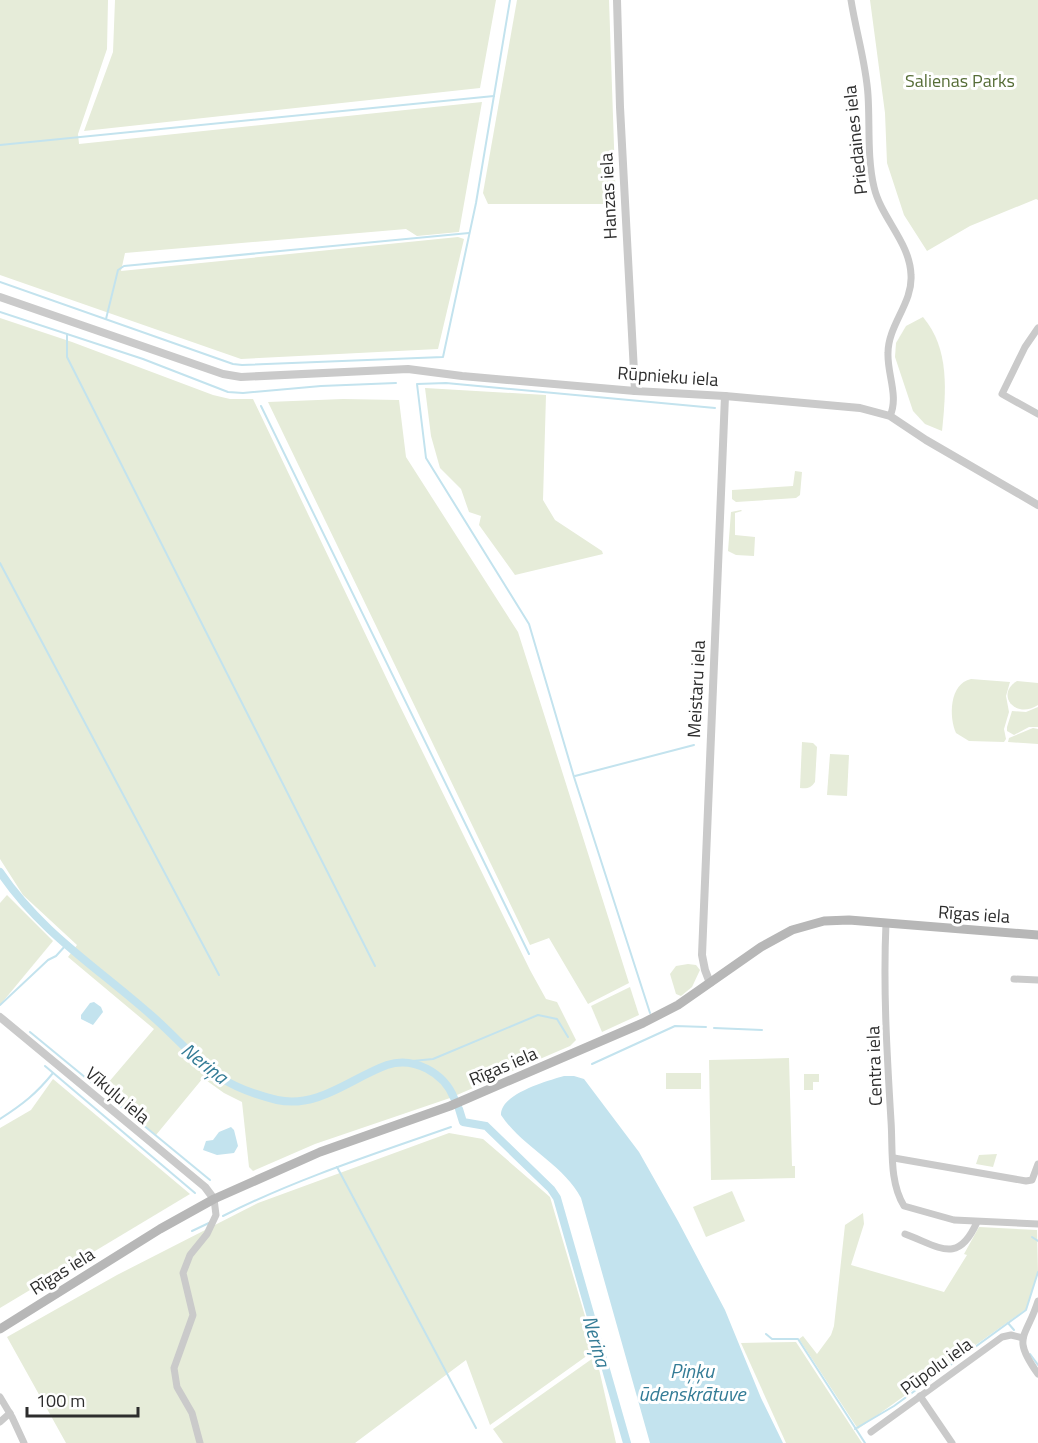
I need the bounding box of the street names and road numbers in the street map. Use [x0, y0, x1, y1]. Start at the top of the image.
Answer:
street label: Priedaines iela [836, 84, 874, 196]
street label: Hanzas iela [592, 152, 624, 240]
street label: Rūpnieku iela [617, 359, 719, 393]
street label: Meistaru iela [680, 639, 712, 739]
street label: Rīgas iela [937, 898, 1011, 930]
street label: Centra iela [859, 1026, 889, 1106]
street label: Rīgas iela [465, 1040, 541, 1092]
street label: Vīkuļu iela [80, 1060, 156, 1130]
street label: Rīgas iela [24, 1241, 100, 1301]
street label: Pūpolu iela [894, 1331, 978, 1401]

